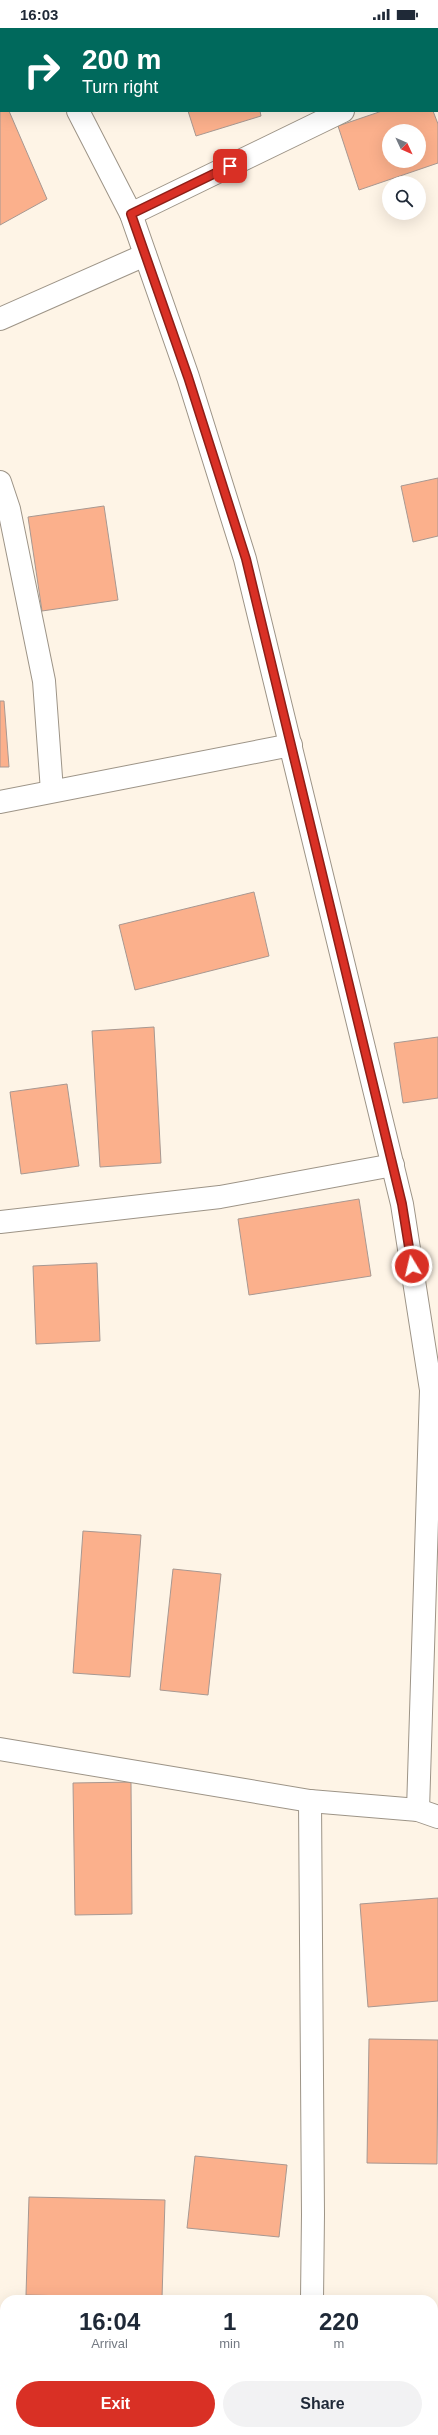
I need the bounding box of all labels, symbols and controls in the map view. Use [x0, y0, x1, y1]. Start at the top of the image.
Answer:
text: 16:03 [20, 6, 58, 23]
icon: right [16, 44, 68, 96]
text: 200 m [82, 44, 161, 75]
text: Turn right [82, 77, 158, 97]
north arrow [382, 124, 426, 168]
map controls [382, 124, 426, 220]
pin [213, 149, 247, 183]
icon: arrive [219, 155, 241, 177]
button: search [382, 176, 426, 220]
position arrow [391, 1245, 433, 1287]
text: 16:04 [79, 2308, 140, 2335]
text: 1 [223, 2308, 236, 2335]
text: 220 [319, 2308, 359, 2335]
text: Arrival [91, 2336, 128, 2351]
text: min [219, 2336, 240, 2351]
text: m [334, 2336, 344, 2351]
button: Exit [16, 2381, 215, 2427]
button: Share [223, 2381, 422, 2427]

